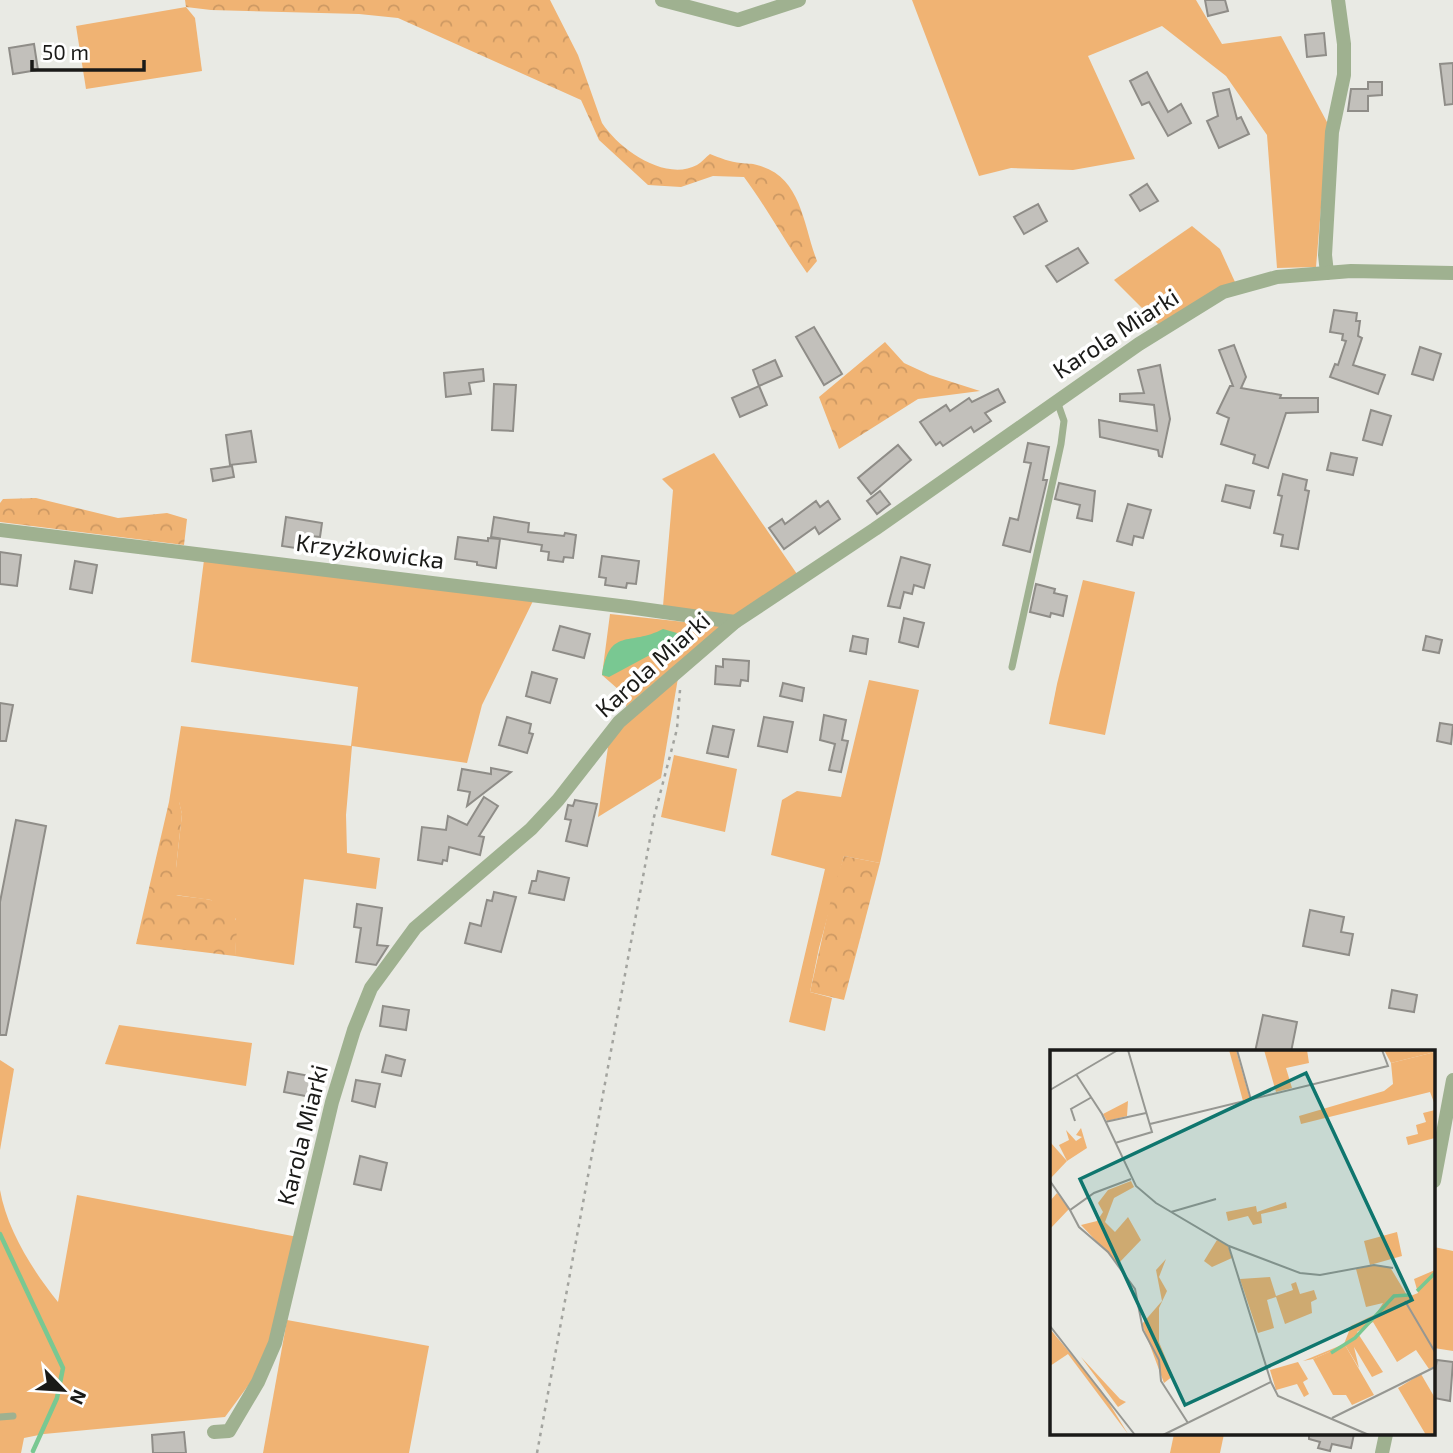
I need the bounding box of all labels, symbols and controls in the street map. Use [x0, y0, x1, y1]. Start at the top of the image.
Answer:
scale bar [32, 28, 144, 72]
text: 50 m [42, 39, 89, 64]
street label: Karola Miarki [1047, 281, 1183, 384]
street label: Krzyżkowicka [294, 527, 446, 574]
street label: Karola Miarki [589, 605, 715, 723]
inset map [1050, 1050, 1436, 1436]
street label: Karola Miarki [270, 1061, 333, 1208]
north arrow [28, 1355, 98, 1425]
text: N [66, 1386, 92, 1408]

